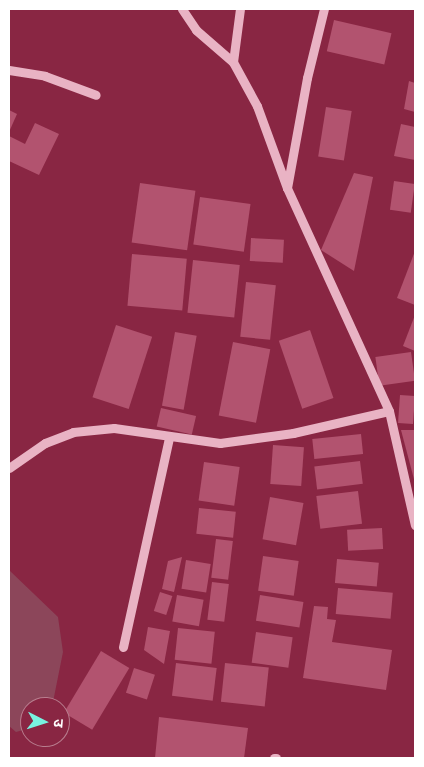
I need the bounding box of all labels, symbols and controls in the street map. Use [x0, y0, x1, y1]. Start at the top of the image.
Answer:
north arrow [20, 697, 70, 747]
text: उ [50, 718, 69, 728]

